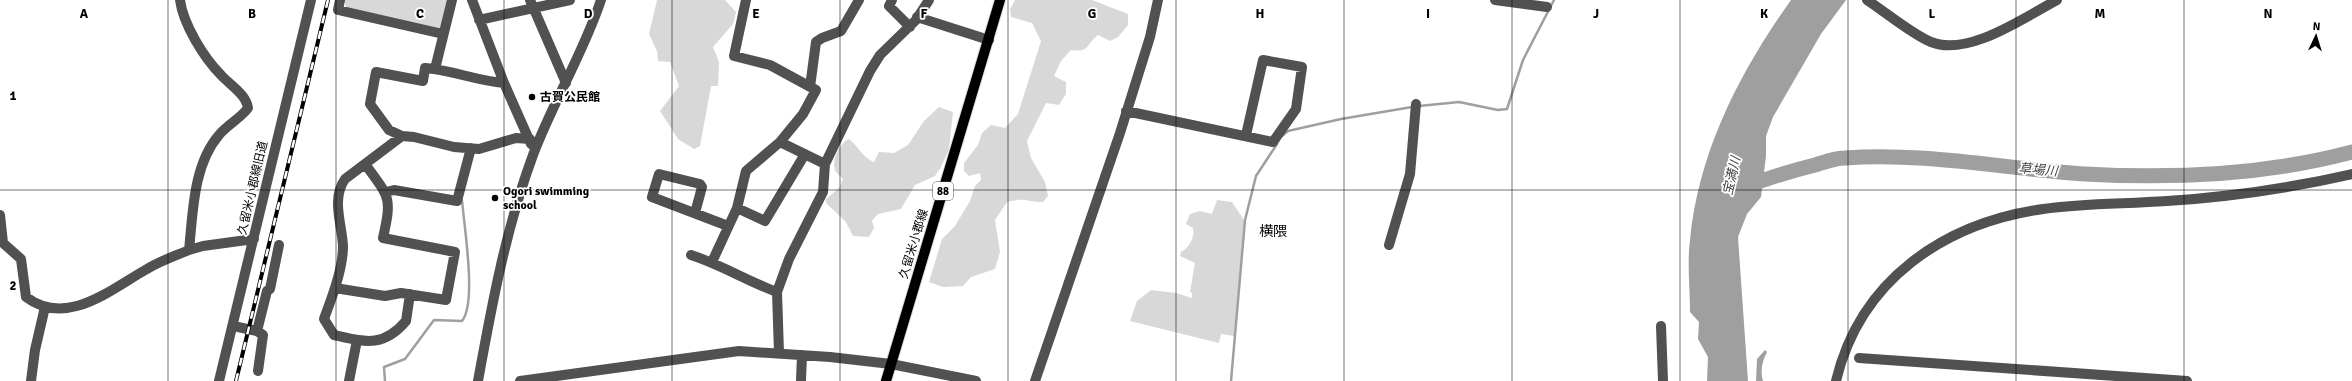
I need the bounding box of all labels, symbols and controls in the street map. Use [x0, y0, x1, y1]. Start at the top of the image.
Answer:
text: A [80, 6, 89, 22]
text: B [248, 6, 256, 22]
text: C [416, 6, 424, 22]
text: D [584, 6, 593, 22]
text: E [752, 6, 760, 22]
text: F [921, 6, 928, 22]
text: G [1088, 6, 1096, 22]
text: H [1256, 6, 1264, 22]
text: I [1426, 6, 1430, 22]
text: J [1593, 6, 1599, 22]
text: K [1760, 6, 1768, 22]
text: L [1929, 6, 1936, 22]
text: M [2095, 6, 2106, 22]
text: N [2263, 6, 2273, 22]
north arrow [2296, 16, 2336, 56]
text: N [2312, 20, 2321, 33]
text: 1 [9, 88, 17, 104]
place label: 古賀公民館 [540, 90, 600, 105]
marker: 古賀公民館 [527, 92, 537, 102]
street label: 久留米小郡線旧道 [235, 140, 271, 236]
water label: 宝満川 [1720, 153, 1745, 197]
water label: 草場川 [2018, 160, 2060, 180]
road number: 88 [933, 182, 953, 200]
place label: Ogori swimming school [503, 184, 590, 213]
marker: Ogori swimming school [490, 193, 500, 203]
street label: 久留米小郡線 [896, 207, 932, 281]
district label: 横隈 [1259, 223, 1287, 240]
text: 2 [9, 278, 17, 294]

